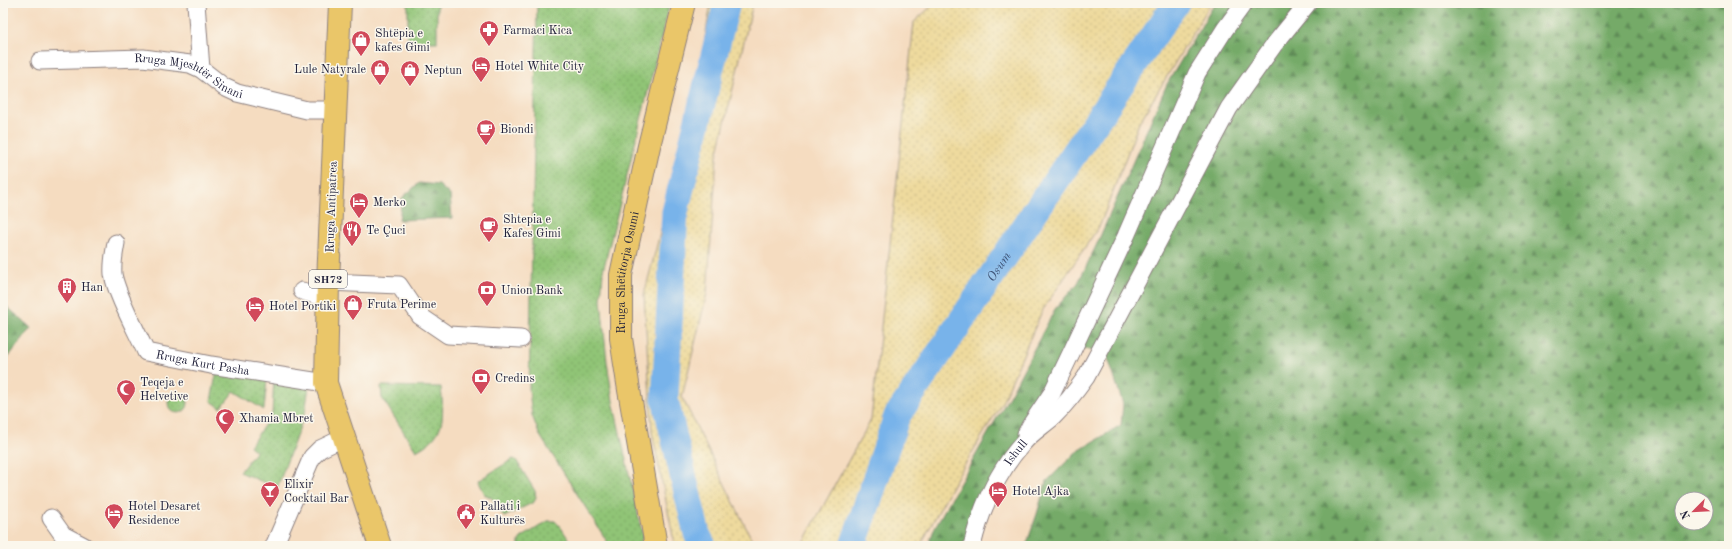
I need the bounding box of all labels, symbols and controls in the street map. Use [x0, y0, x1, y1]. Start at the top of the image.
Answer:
pharmacy icon: Farmaci Kica [478, 19, 500, 47]
place label: Farmaci Kica [503, 25, 572, 37]
place label: Shtëpia e kafes Gimi [375, 28, 430, 54]
shop icon: Shtëpia e kafes Gimi [350, 29, 372, 57]
street label: Rruga Mjeshtër Sinani [134, 53, 244, 101]
hotel icon: Hotel White City [470, 55, 492, 83]
shop icon: Lule Natyrale [369, 58, 391, 86]
shop icon: Neptun [399, 59, 421, 87]
place label: Hotel White City [495, 61, 585, 73]
place label: Lule Natyrale [294, 64, 366, 76]
place label: Neptun [424, 65, 463, 77]
cafe icon: Biondi [475, 118, 497, 146]
place label: Biondi [500, 124, 533, 136]
street label: Rruga Antipatrea [324, 161, 340, 253]
hotel icon: Merko [348, 191, 370, 219]
place label: Merko [373, 197, 406, 209]
street label: Rruga Shëtitorja Osumi [616, 210, 642, 334]
place label: Shtepia e Kafes Gimi [503, 214, 561, 240]
cafe icon: Shtepia e Kafes Gimi [478, 215, 500, 243]
restaurant icon: Te Çuci [341, 219, 363, 247]
place label: Te Çuci [366, 225, 406, 237]
water label: Osum [985, 249, 1014, 284]
road number: SH72 [309, 270, 347, 288]
building icon: Han [56, 276, 78, 304]
bank icon: Union Bank [476, 279, 498, 307]
place label: Han [81, 282, 103, 294]
place label: Union Bank [501, 285, 563, 297]
shop icon: Fruta Perime [342, 293, 364, 321]
hotel icon: Hotel Portiki [244, 295, 266, 323]
place label: Fruta Perime [367, 299, 437, 311]
place label: Hotel Portiki [269, 301, 336, 313]
street label: Rruga Kurt Pasha [155, 349, 250, 378]
bank icon: Credins [470, 367, 492, 395]
place label: Credins [495, 373, 535, 385]
place label: Teqeja e Helvetive [140, 377, 189, 403]
mosque icon: Teqeja e Helvetive [115, 378, 137, 406]
mosque icon: Xhamia Mbret [214, 407, 236, 435]
place label: Xhamia Mbret [239, 413, 313, 425]
street label: Ishull [1002, 438, 1030, 468]
place label: Elixir Cocktail Bar [284, 479, 349, 505]
bar icon: Elixir Cocktail Bar [259, 480, 281, 508]
hotel icon: Hotel Ajka [987, 480, 1009, 508]
place label: Hotel Ajka [1012, 486, 1069, 498]
north arrow [1674, 491, 1714, 531]
place label: Hotel Desaret Residence [128, 501, 200, 527]
place label: Pallati i Kulturës [480, 501, 525, 527]
hotel icon: Hotel Desaret Residence [103, 502, 125, 530]
public building icon: Pallati i Kulturës [455, 502, 477, 530]
text: N [1679, 508, 1693, 521]

